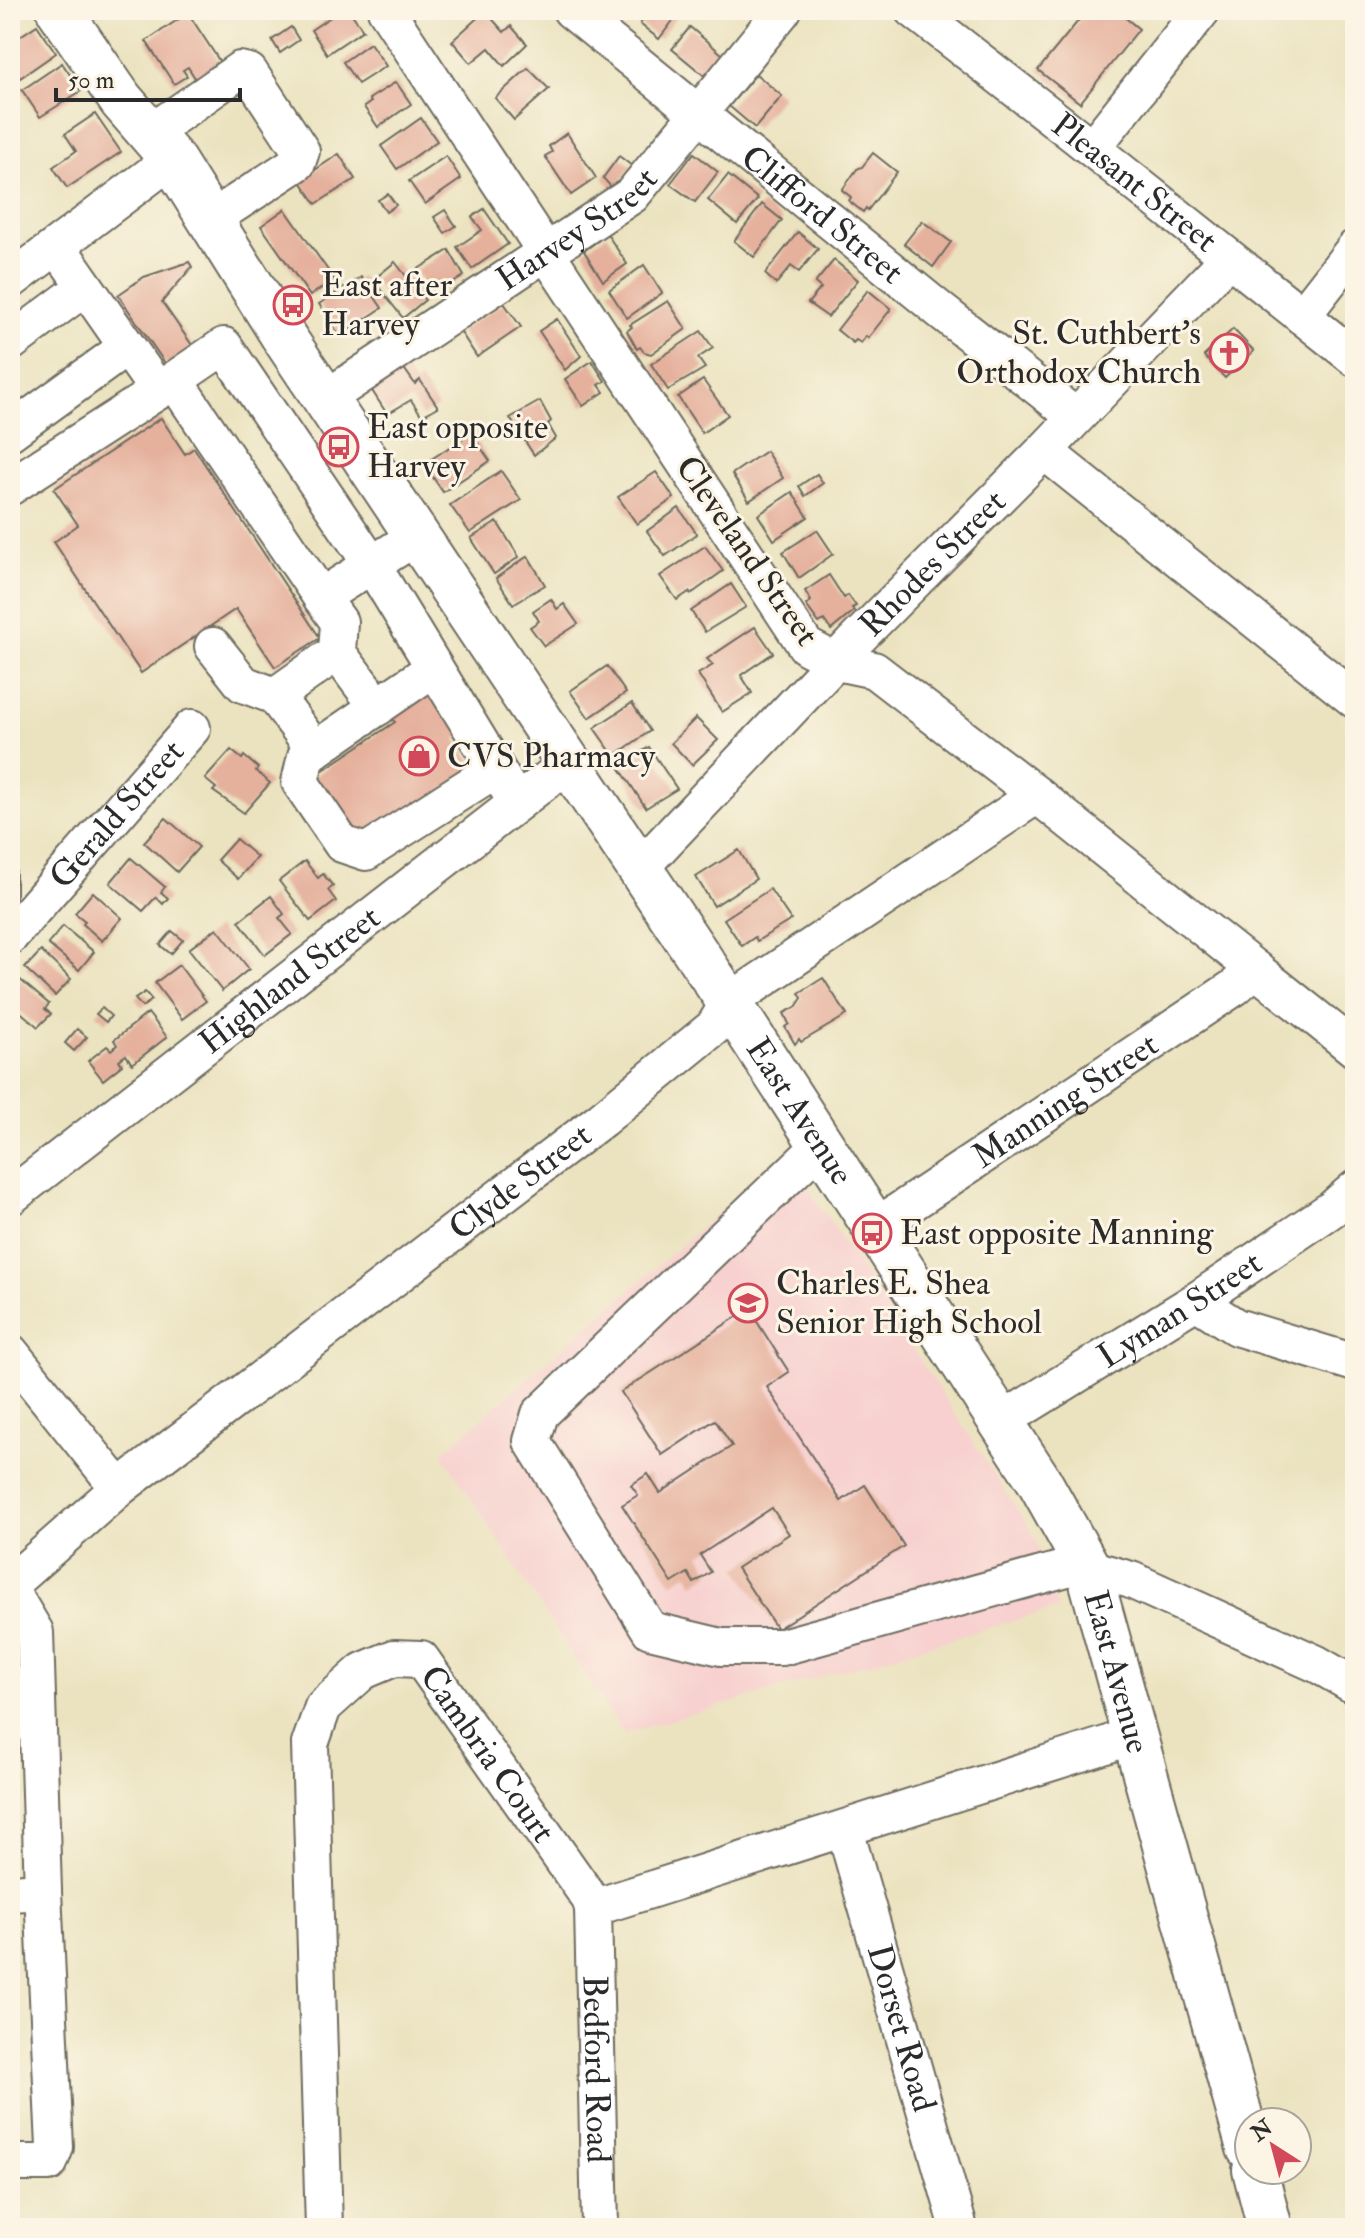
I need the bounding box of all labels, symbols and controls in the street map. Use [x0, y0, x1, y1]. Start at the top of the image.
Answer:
scale bar [56, 52, 240, 102]
text: 50 m [68, 65, 115, 96]
street label: Pleasant Street [1043, 103, 1226, 262]
street label: Clifford Street [732, 136, 912, 293]
street label: Harvey Street [488, 159, 667, 301]
place label: East after Harvey [321, 264, 453, 346]
bus stop icon: East after Harvey [272, 284, 314, 326]
place label: St. Cuthbert's Orthodox Church [956, 312, 1201, 394]
church icon: St. Cuthbert's Orthodox Church [1208, 332, 1250, 374]
place label: East opposite Harvey [367, 406, 548, 488]
bus stop icon: East opposite Harvey [318, 426, 360, 468]
street label: Cleveland Street [666, 448, 828, 654]
street label: Rhodes Street [850, 480, 1015, 646]
street label: Gerald Street [40, 731, 193, 897]
shop icon: CVS Pharmacy [398, 735, 440, 777]
place label: CVS Pharmacy [447, 735, 656, 778]
street label: Highland Street [190, 896, 389, 1064]
street label: Manning Street [964, 1023, 1166, 1178]
street label: East Avenue [736, 1030, 863, 1193]
street label: Clyde Street [440, 1113, 600, 1250]
bus stop icon: East opposite Manning [851, 1212, 893, 1254]
place label: East opposite Manning [900, 1212, 1215, 1255]
street label: Lyman Street [1090, 1241, 1270, 1378]
place label: Charles E. Shea Senior High School [776, 1262, 1042, 1344]
school or university icon: Charles E. Shea Senior High School [727, 1282, 769, 1324]
street label: East Avenue [1074, 1586, 1160, 1758]
street label: Cambria Court [411, 1657, 565, 1851]
street label: Dorset Road [857, 1939, 946, 2117]
street label: Bedford Road [573, 1975, 620, 2164]
north arrow [1233, 2106, 1313, 2186]
text: N [1245, 2113, 1278, 2148]

